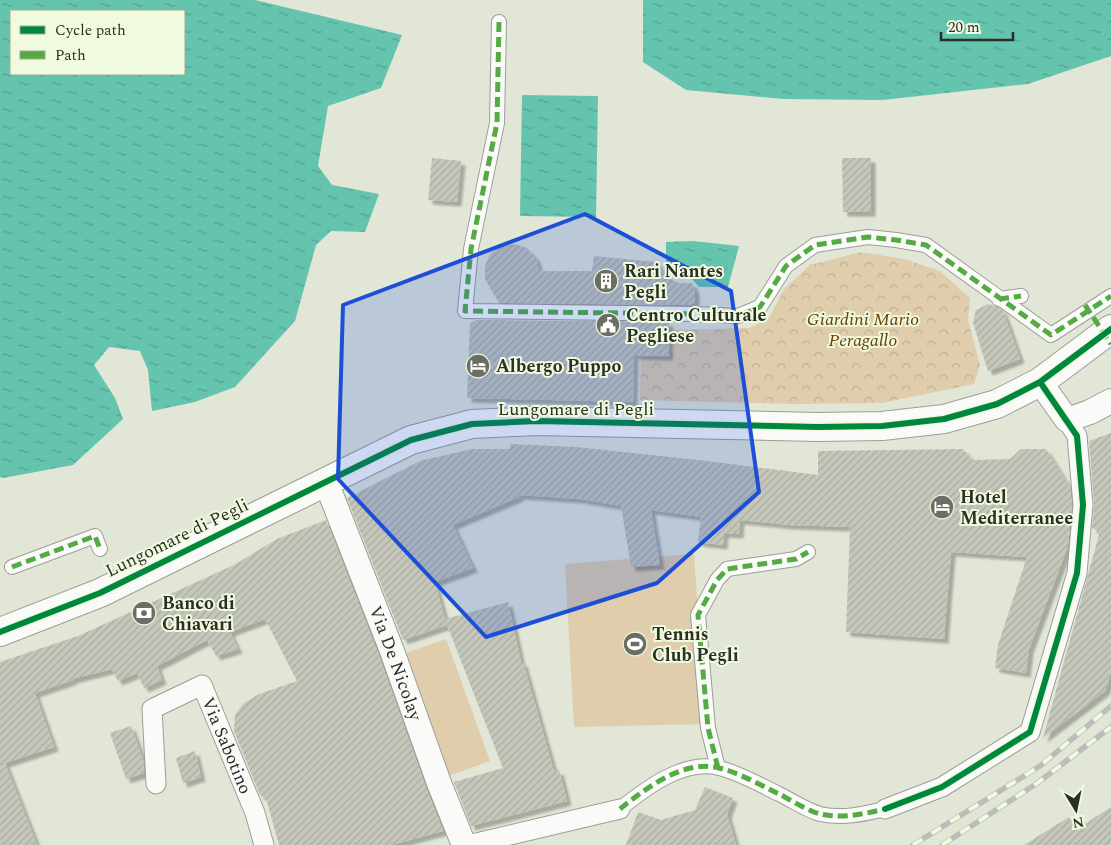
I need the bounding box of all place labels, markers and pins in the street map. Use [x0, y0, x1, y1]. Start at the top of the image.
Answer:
place label: Rari Nantes Pegli [624, 258, 723, 306]
building icon: Rari Nantes Pegli [593, 268, 619, 294]
place label: Centro Culturale Pegliese [626, 302, 767, 350]
public building icon: Centro Culturale Pegliese [595, 312, 621, 338]
hotel icon: Albergo Puppo [465, 353, 491, 379]
place label: Albergo Puppo [496, 353, 621, 380]
place label: Hotel Mediterranee [960, 484, 1073, 532]
hotel icon: Hotel Mediterranee [929, 494, 955, 520]
place label: Banco di Chiavari [162, 590, 235, 638]
bank icon: Banco di Chiavari [131, 600, 157, 626]
place label: Tennis Club Pegli [652, 621, 739, 669]
sports icon: Tennis Club Pegli [622, 631, 648, 657]

